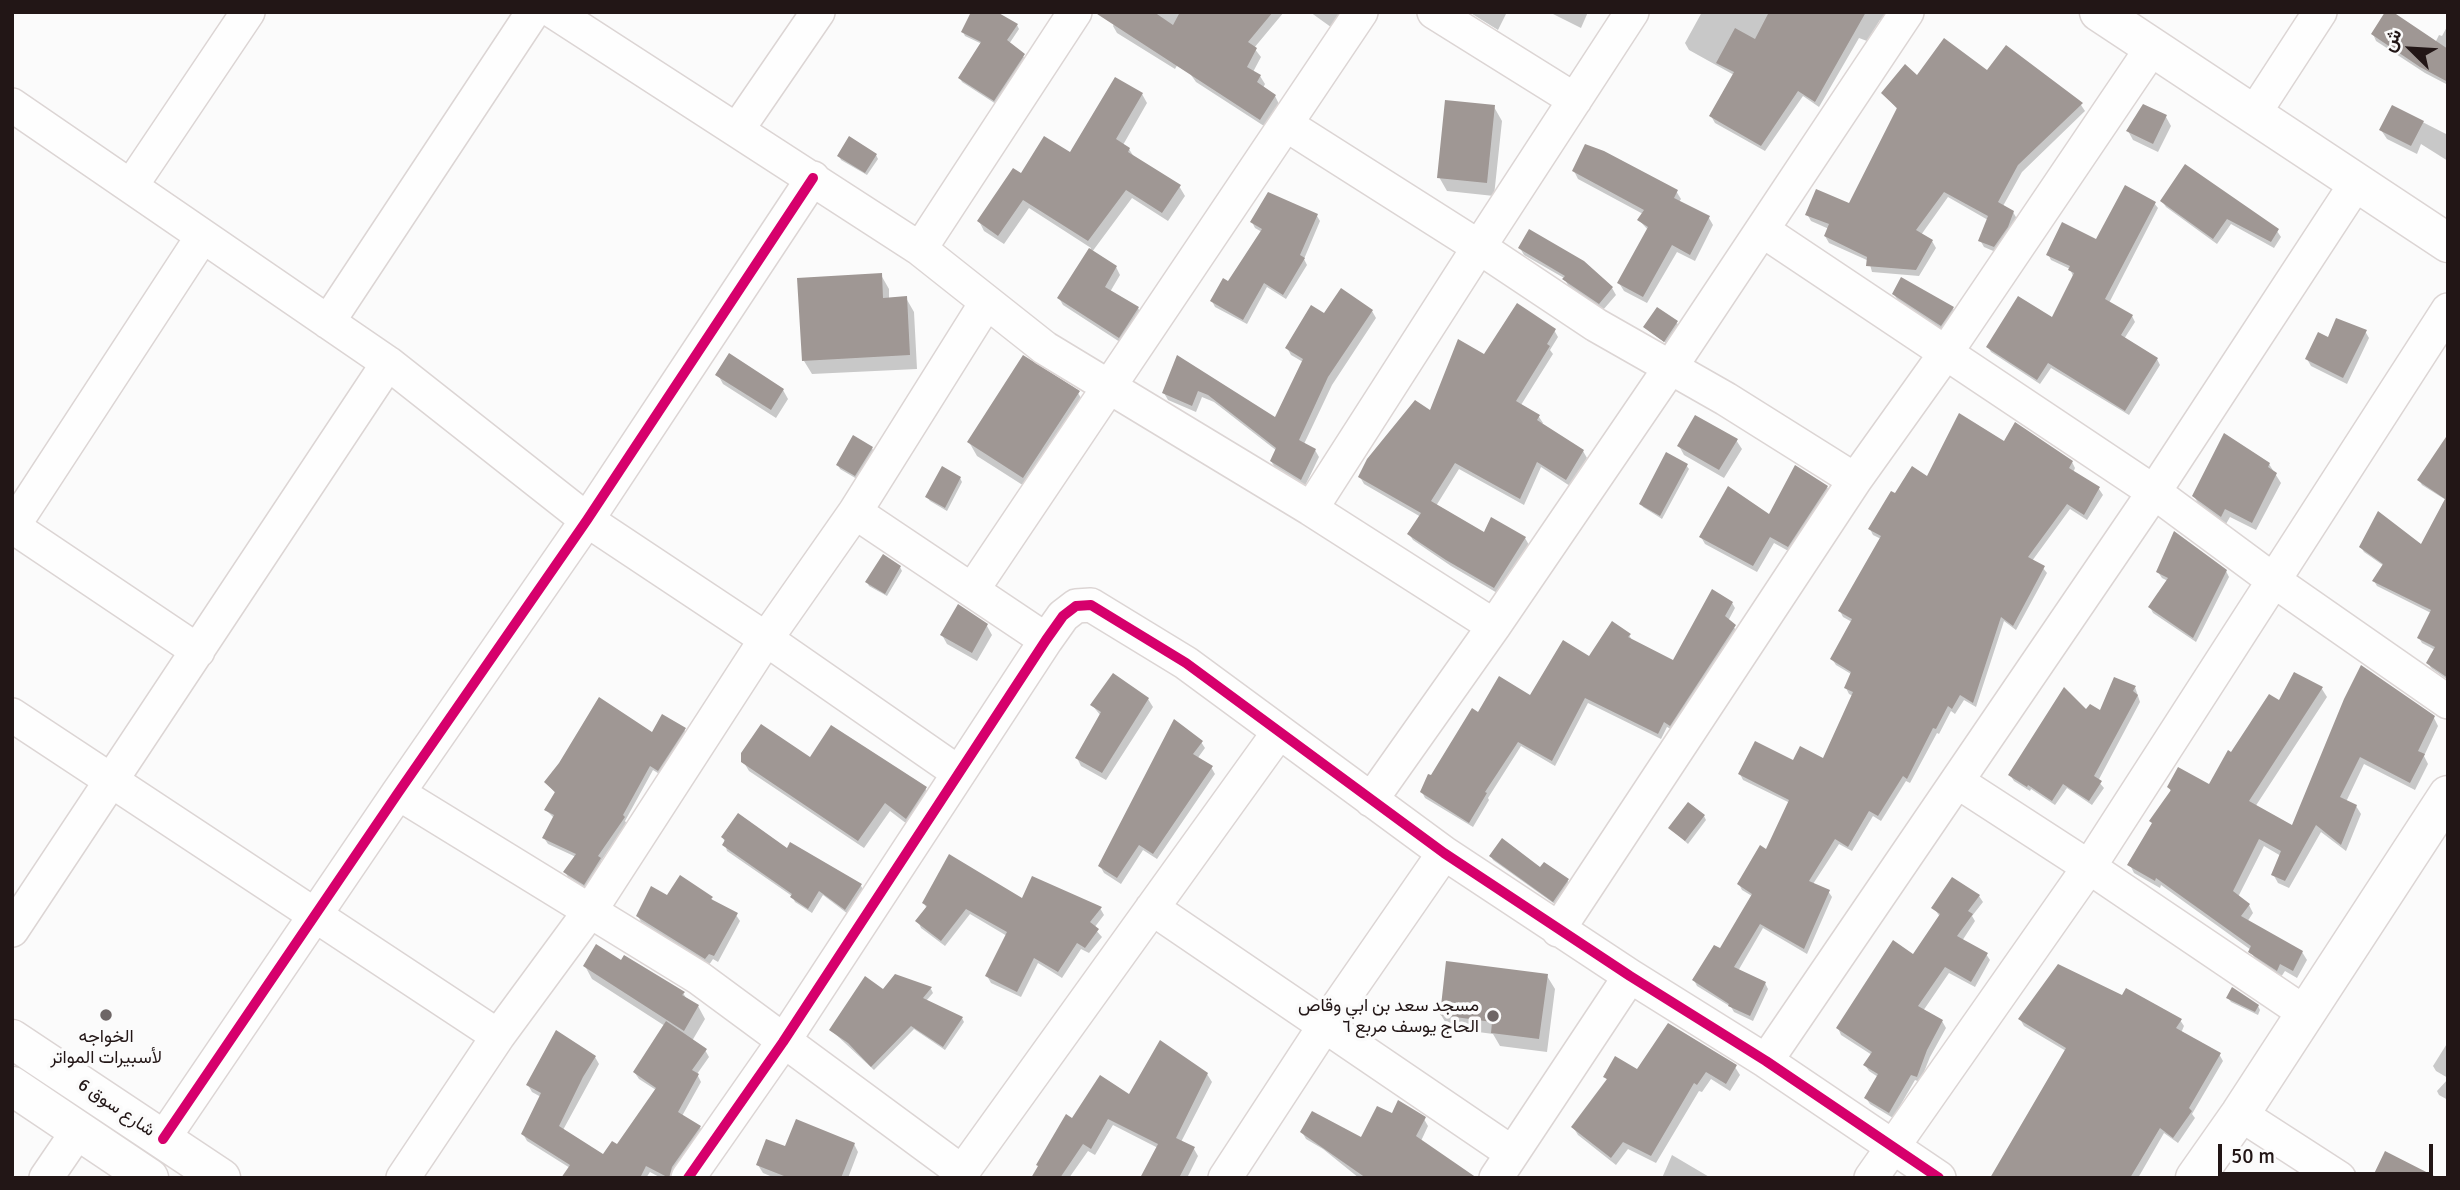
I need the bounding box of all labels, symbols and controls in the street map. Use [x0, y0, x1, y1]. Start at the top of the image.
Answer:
north arrow [2376, 14, 2446, 84]
text: ش [2376, 25, 2407, 56]
place label: مسجد سعد بن ابي وقاص الحاج يوسف مربع ٦ [1298, 995, 1479, 1038]
marker: الخواجه لأسبيرات المواتر [98, 1007, 114, 1023]
marker: مسجد سعد بن ابي وقاص الحاج يوسف مربع ٦ [1485, 1008, 1501, 1024]
place label: الخواجه لأسبيرات المواتر [50, 1026, 162, 1068]
street label: شارع سوق 6 [73, 1074, 159, 1142]
scale bar [2222, 1130, 2437, 1174]
text: 50 m [2231, 1143, 2275, 1169]

